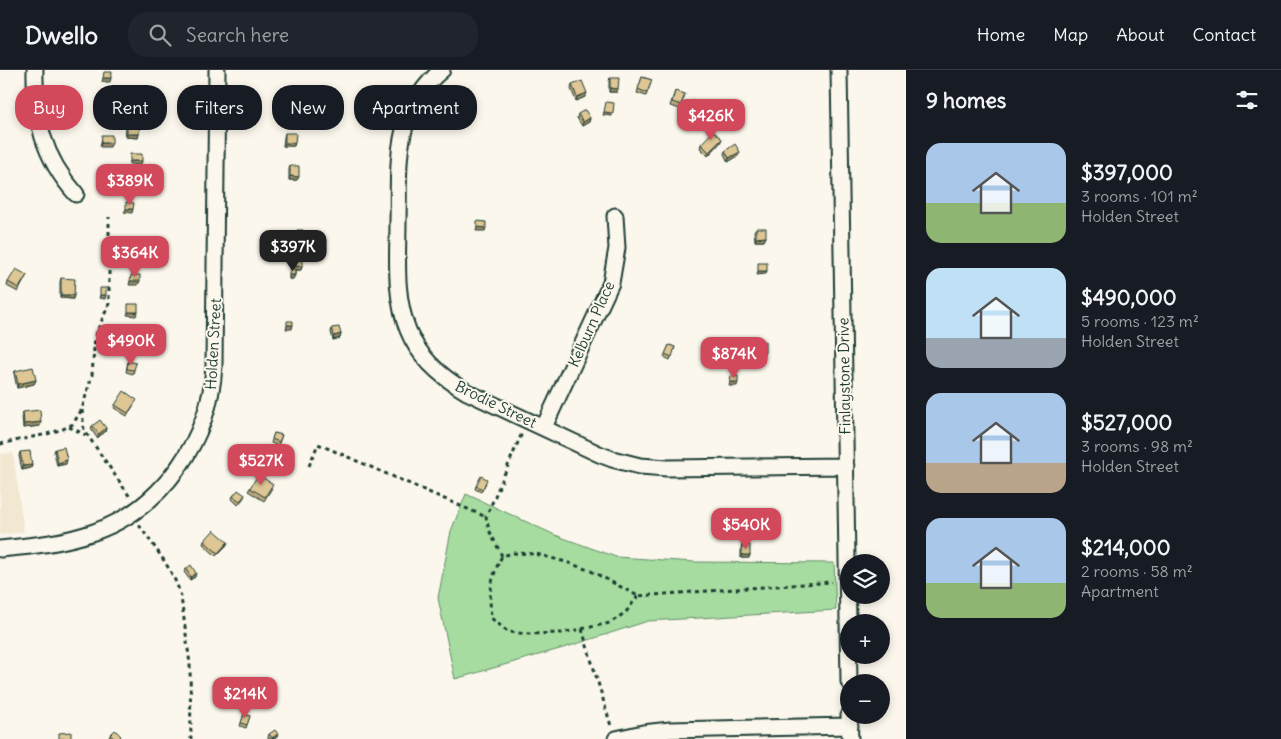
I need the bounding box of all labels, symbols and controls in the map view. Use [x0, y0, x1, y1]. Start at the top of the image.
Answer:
search box [128, 12, 478, 57]
text: Dwello [25, 20, 98, 50]
icon: search [146, 21, 174, 49]
text: Search here [186, 23, 289, 47]
text: Home [977, 23, 1025, 46]
text: Map [1053, 23, 1088, 46]
text: About [1116, 23, 1164, 46]
text: Contact [1192, 23, 1256, 46]
chip: Buy [15, 85, 83, 130]
chip: Rent [93, 85, 167, 130]
chip: Filters [177, 85, 262, 130]
chip: New [272, 85, 344, 130]
chip: Apartment [354, 85, 477, 130]
icon: filters [1233, 86, 1261, 114]
text: 9 homes [926, 87, 1006, 114]
pin: $426K [676, 98, 746, 141]
text: $426K [688, 105, 734, 125]
text: $397,000 [1081, 159, 1173, 186]
icon: home [966, 163, 1026, 223]
pin: $389K [95, 164, 165, 206]
text: $389K [107, 170, 153, 190]
text: 3 rooms · 101 m² [1081, 186, 1198, 206]
text: Holden Street [1081, 206, 1179, 226]
pin: $397K [258, 230, 328, 272]
pin: $364K [100, 236, 170, 278]
text: $397K [271, 236, 315, 256]
text: $364K [112, 242, 158, 262]
street label: Kelburn Place [564, 278, 618, 370]
text: $490,000 [1081, 284, 1177, 311]
icon: home [966, 288, 1026, 348]
street label: Holden Street [201, 298, 225, 390]
text: 5 rooms · 123 m² [1081, 311, 1199, 331]
street label: Finlaystone Drive [833, 317, 855, 435]
pin: $490K [96, 324, 166, 366]
text: $490K [107, 330, 155, 350]
text: Holden Street [1081, 331, 1179, 351]
pin: $874K [699, 336, 769, 379]
text: $874K [712, 343, 756, 363]
street label: Brodie Street [452, 376, 540, 432]
text: $527,000 [1081, 409, 1172, 436]
icon: home [966, 413, 1026, 473]
text: 3 rooms · 98 m² [1081, 436, 1193, 456]
pin: $527K [226, 444, 296, 486]
text: $527K [239, 450, 283, 470]
text: Holden Street [1081, 456, 1179, 476]
pin: $540K [711, 508, 781, 550]
text: $540K [722, 514, 770, 534]
text: $214,000 [1081, 534, 1170, 561]
icon: home [966, 538, 1026, 598]
map controls [840, 554, 890, 724]
button: layers [840, 554, 890, 604]
text: 2 rooms · 58 m² [1081, 561, 1193, 581]
text: Apartment [1081, 581, 1159, 601]
button: + [840, 614, 890, 664]
button: − [840, 674, 890, 724]
pin: $214K [210, 676, 280, 719]
text: $214K [223, 683, 267, 703]

